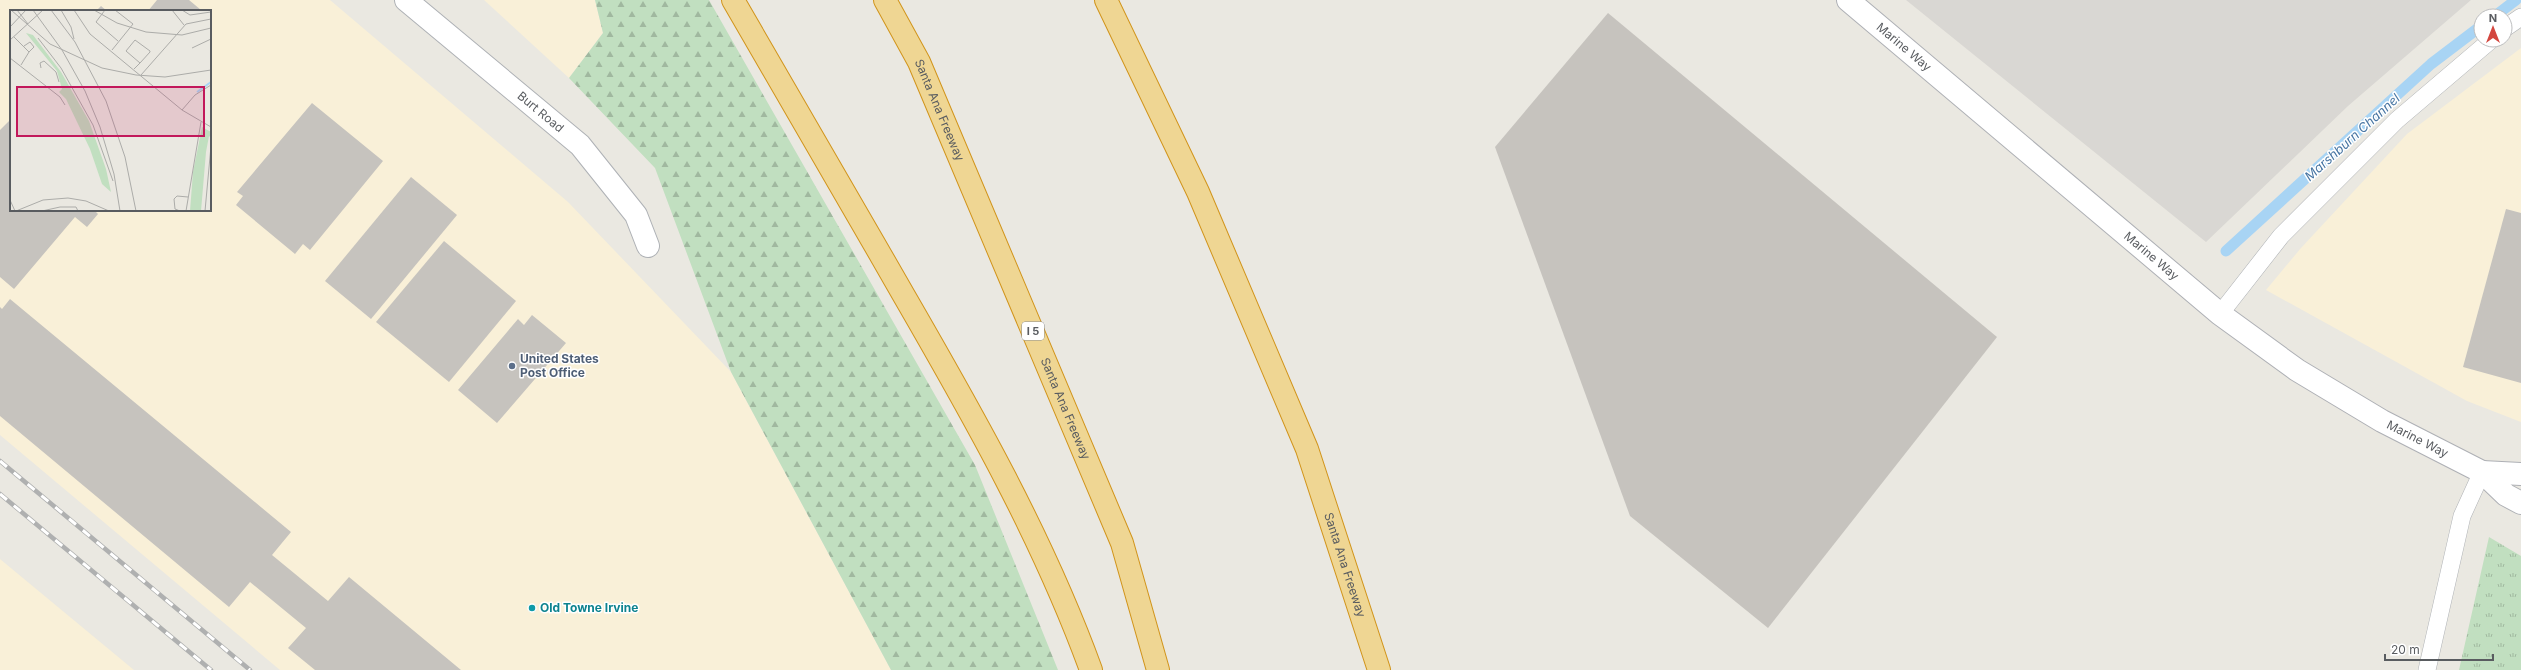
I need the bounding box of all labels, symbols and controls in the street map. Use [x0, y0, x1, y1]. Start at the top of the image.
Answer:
north arrow [2473, 8, 2513, 48]
inset map [10, 10, 211, 211]
text: N [2489, 11, 2497, 25]
street label: Marine Way [1874, 19, 1935, 74]
street label: Santa Ana Freeway [912, 57, 968, 163]
street label: Burt Road [514, 88, 567, 135]
water label: Marshburn Channel [2301, 90, 2403, 184]
street label: Marine Way [2121, 228, 2182, 283]
road number: I 5 [1022, 322, 1044, 340]
place label: United States Post Office [520, 351, 599, 380]
street label: Santa Ana Freeway [1038, 355, 1094, 462]
marker: United States Post Office [507, 361, 517, 371]
street label: Marine Way [2384, 417, 2451, 461]
street label: Santa Ana Freeway [1321, 511, 1369, 619]
place label: Old Towne Irvine [540, 600, 638, 615]
marker: Old Towne Irvine [527, 603, 537, 613]
scale bar [2385, 636, 2493, 662]
text: 20 m [2391, 642, 2420, 657]

